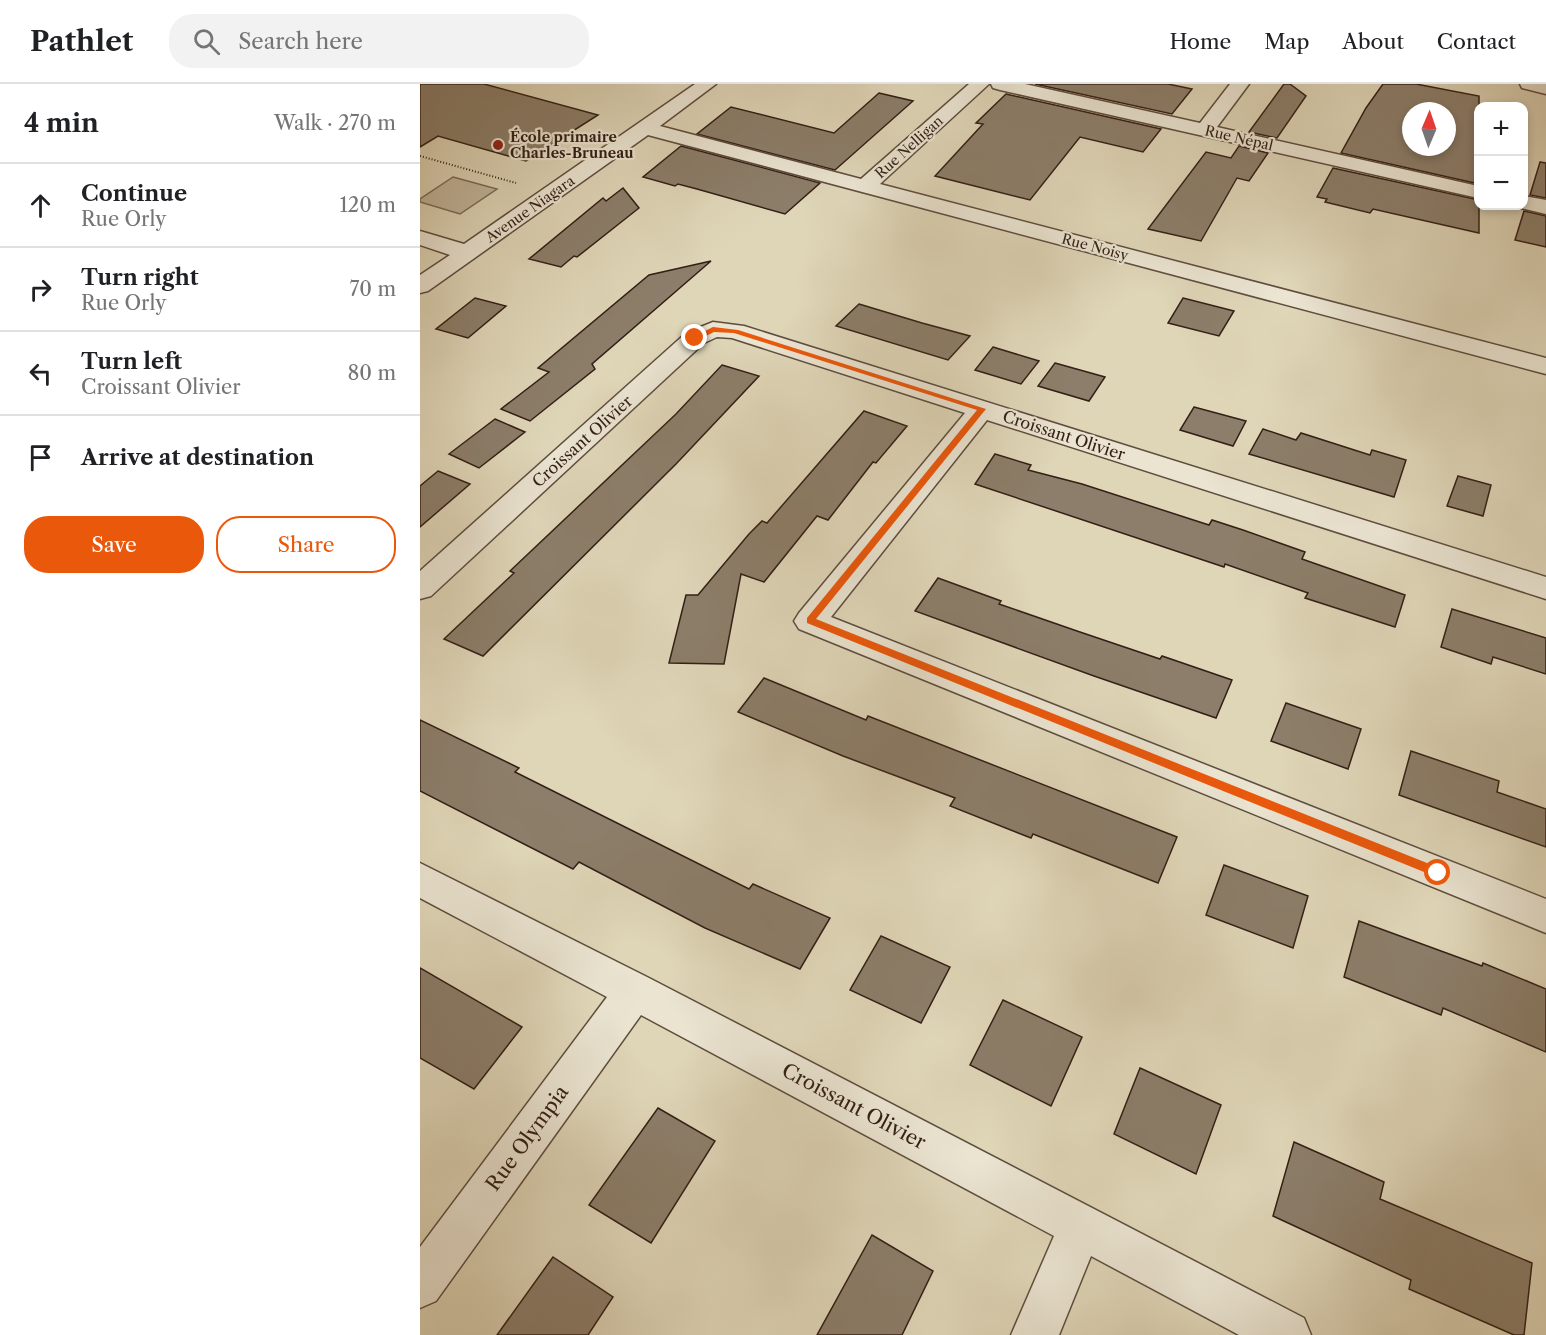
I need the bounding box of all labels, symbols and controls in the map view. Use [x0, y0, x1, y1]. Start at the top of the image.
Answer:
search box [169, 14, 589, 68]
text: Pathlet [30, 24, 133, 58]
icon: search [190, 25, 223, 58]
text: Search here [238, 28, 363, 55]
text: Home [1170, 29, 1231, 54]
text: Map [1264, 29, 1309, 54]
text: About [1342, 29, 1404, 54]
text: Contact [1437, 29, 1516, 54]
north arrow [1402, 102, 1456, 156]
map controls [1474, 102, 1528, 210]
button: + [1474, 102, 1528, 156]
text: 4 min [24, 107, 99, 139]
text: Walk · 270 m [274, 111, 396, 135]
street label: Rue Nelligan [871, 112, 947, 182]
street label: Rue Népal [1203, 121, 1275, 155]
place label: École primaire Charles-Bruneau [510, 127, 634, 162]
marker: École primaire Charles-Bruneau [491, 138, 505, 152]
button: − [1474, 156, 1528, 210]
street label: Avenue Niagara [481, 171, 578, 247]
text: Continue [81, 180, 187, 207]
icon: ahead [24, 189, 57, 222]
text: 120 m [339, 193, 396, 217]
text: Rue Orly [81, 207, 166, 231]
street label: Rue Noisy [1060, 229, 1131, 265]
text: Turn right [81, 264, 199, 291]
icon: right [24, 273, 57, 306]
text: 70 m [350, 277, 396, 301]
text: Rue Orly [81, 291, 166, 315]
route end [681, 324, 707, 350]
text: Turn left [81, 348, 182, 375]
icon: left [24, 357, 57, 390]
text: 80 m [348, 361, 396, 385]
text: Croissant Olivier [81, 375, 241, 399]
street label: Croissant Olivier [528, 391, 636, 491]
street label: Croissant Olivier [1000, 406, 1128, 464]
icon: arrive [24, 441, 57, 474]
text: Arrive at destination [81, 444, 314, 471]
button: Save [24, 516, 204, 573]
button: Share [216, 516, 396, 573]
route start [1424, 859, 1450, 885]
street label: Croissant Olivier [778, 1058, 931, 1154]
street label: Rue Olympia [481, 1080, 574, 1195]

